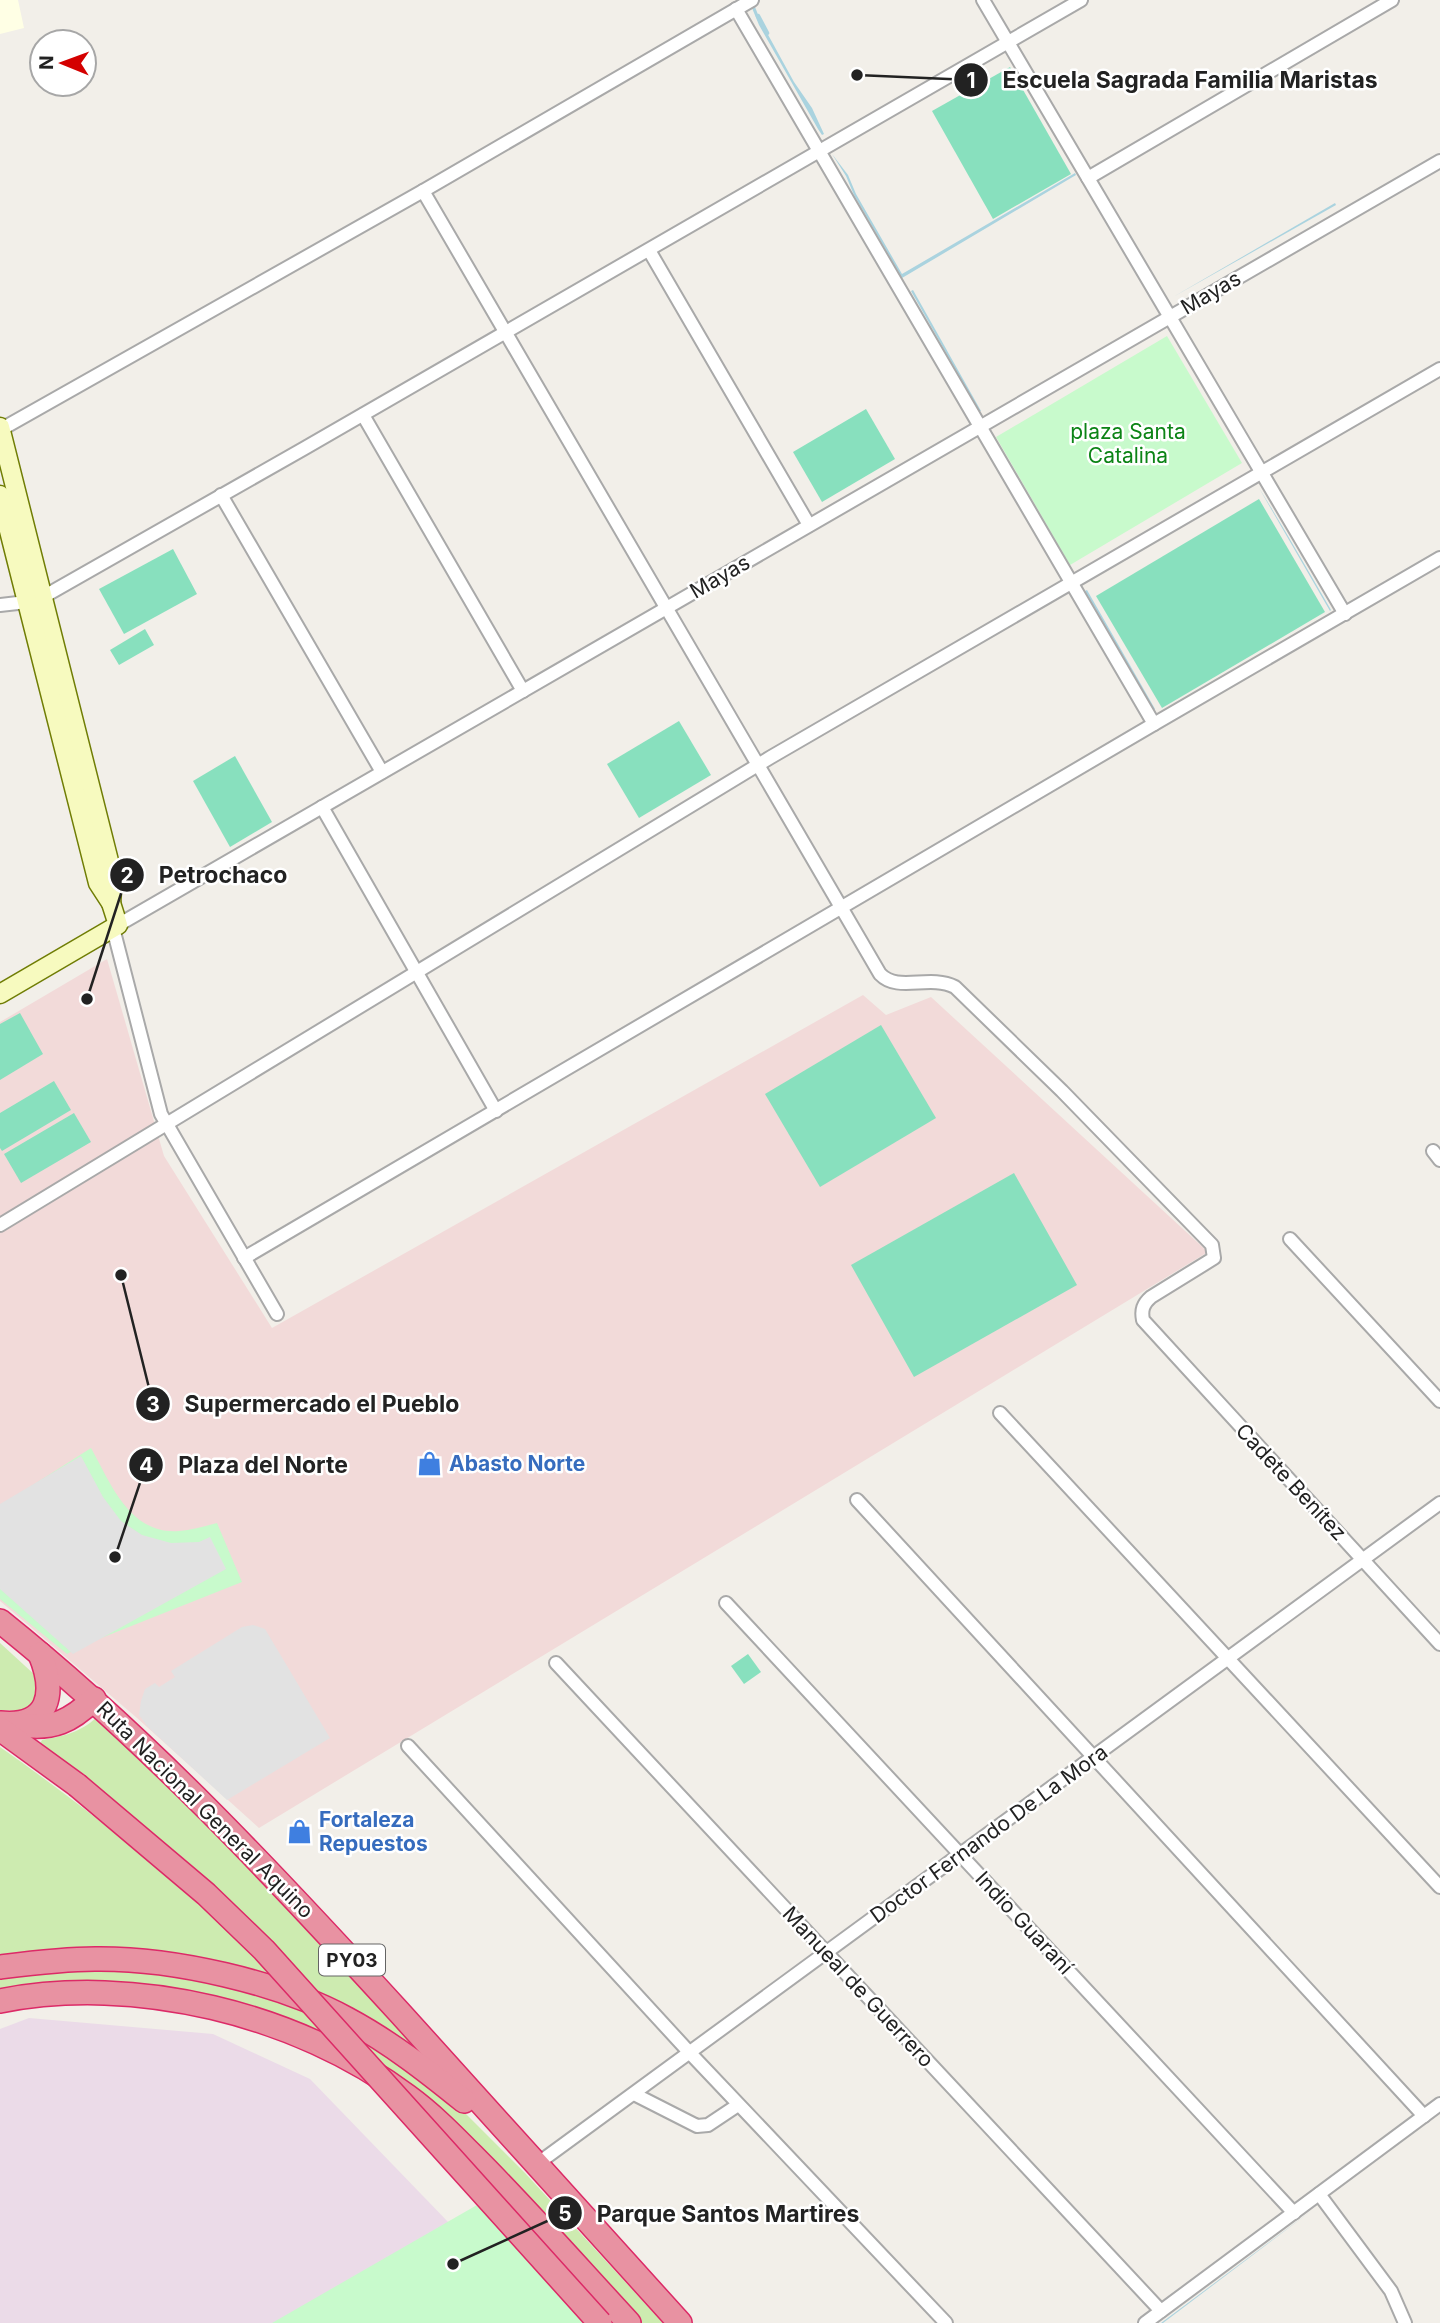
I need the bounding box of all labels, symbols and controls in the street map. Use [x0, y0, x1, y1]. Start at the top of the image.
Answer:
north arrow [28, 28, 98, 98]
text: N [35, 55, 58, 70]
callout: Escuela Sagrada Familia Maristas [953, 58, 1392, 102]
text: Escuela Sagrada Familia Maristas [1002, 66, 1378, 94]
text: 1 [966, 68, 976, 93]
street label: Mayas [1176, 265, 1245, 320]
park label: plaza Santa Catalina [1070, 419, 1186, 468]
street label: Mayas [685, 549, 754, 604]
callout: Petrochaco [110, 853, 301, 897]
text: Petrochaco [159, 861, 287, 889]
text: 2 [120, 863, 134, 888]
callout: Supermercado el Pueblo [136, 1382, 474, 1426]
text: Supermercado el Pueblo [185, 1390, 459, 1418]
text: 3 [146, 1392, 160, 1417]
street label: Cadete Benítez [1231, 1418, 1352, 1545]
callout: Plaza del Norte [129, 1443, 362, 1487]
shop icon: Abasto Norte [415, 1450, 443, 1478]
text: Plaza del Norte [178, 1451, 348, 1479]
place label: Abasto Norte [449, 1451, 585, 1476]
text: 4 [139, 1453, 153, 1478]
street label: Ruta Nacional General Aquino [92, 1696, 319, 1923]
street label: Doctor Fernando De La Mora [865, 1739, 1112, 1928]
place label: Fortaleza Repuestos [319, 1807, 428, 1856]
shop icon: Fortaleza Repuestos [285, 1818, 313, 1846]
street label: Indio Guaraní [970, 1866, 1079, 1980]
street label: Manueal de Guerrero [777, 1901, 939, 2072]
road number: PY03 [319, 1944, 385, 1976]
callout: Parque Santos Martires [547, 2191, 873, 2235]
text: Parque Santos Martires [597, 2200, 859, 2228]
text: 5 [558, 2201, 572, 2226]

